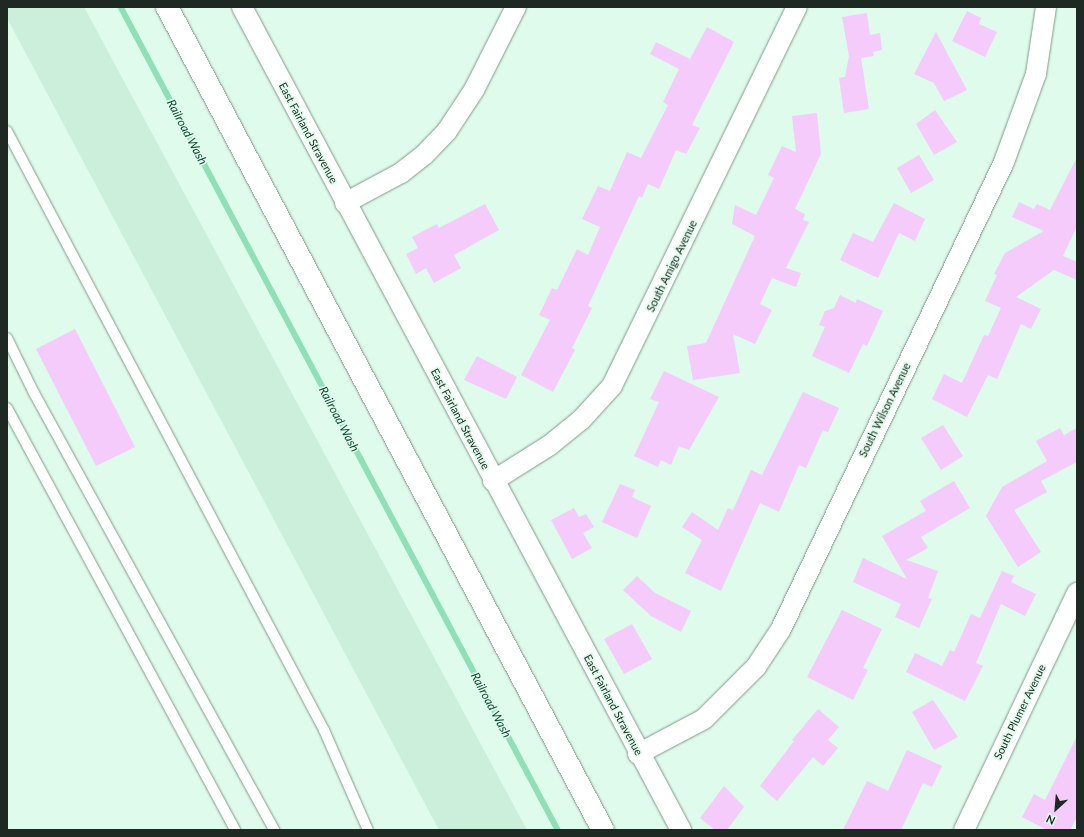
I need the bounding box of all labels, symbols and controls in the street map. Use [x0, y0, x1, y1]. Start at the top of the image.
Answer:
street label: East Fairland Stravenue [276, 80, 340, 186]
water label: Railroad Wash [164, 97, 210, 167]
street label: South Amigo Avenue [644, 218, 700, 314]
street label: South Wilson Avenue [856, 360, 914, 460]
street label: East Fairland Stravenue [428, 366, 492, 472]
water label: Railroad Wash [316, 384, 362, 454]
street label: East Fairland Stravenue [581, 652, 645, 758]
street label: South Plumer Avenue [991, 662, 1049, 762]
water label: Railroad Wash [468, 670, 514, 740]
north arrow [1036, 789, 1076, 829]
text: N [1044, 813, 1057, 828]

